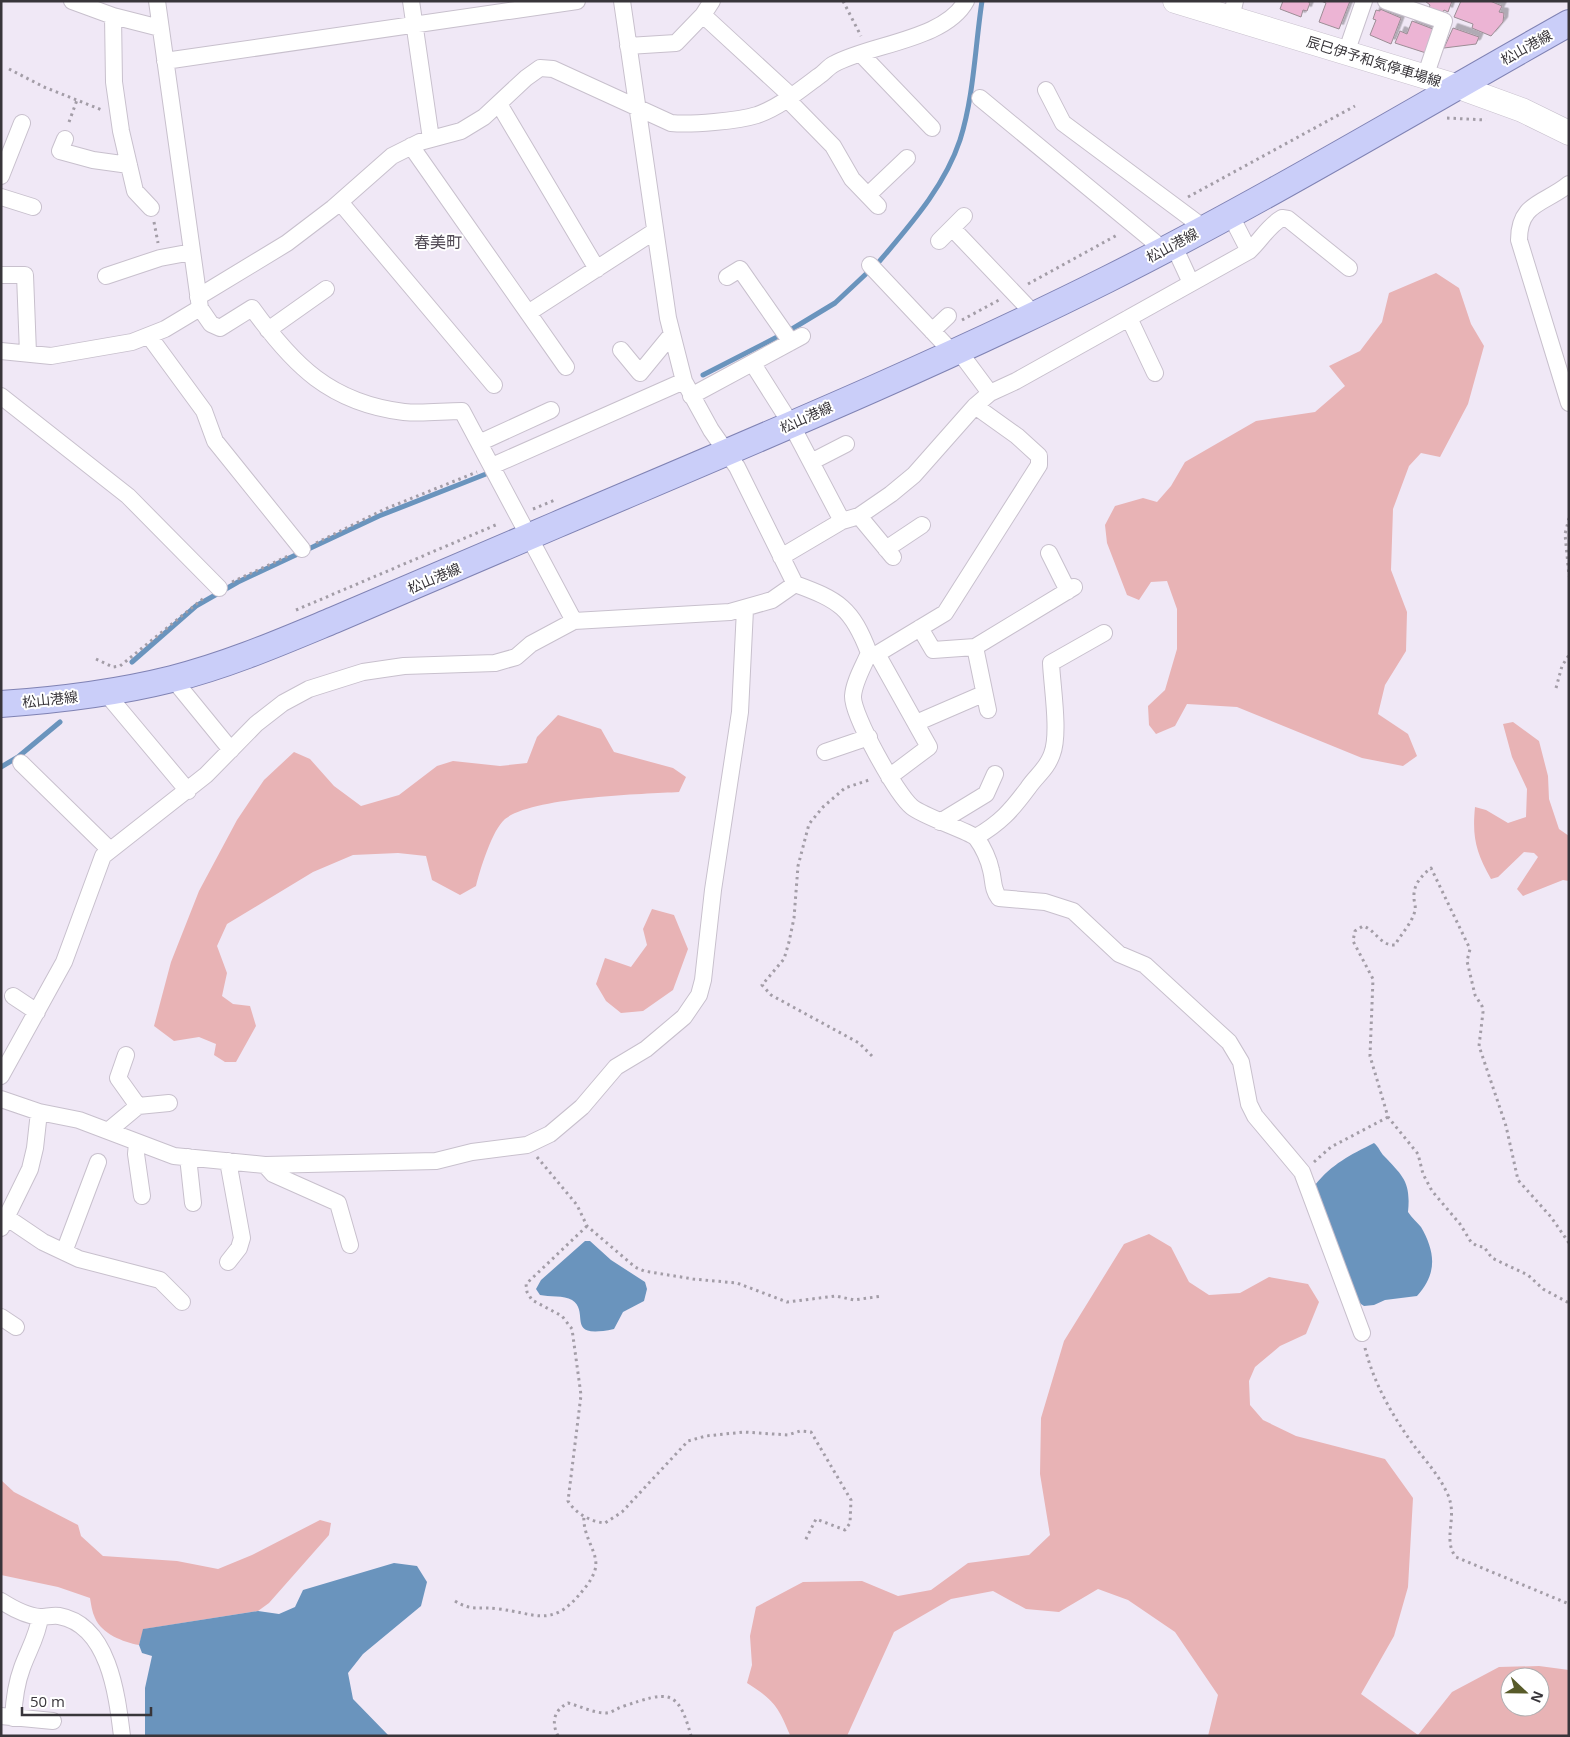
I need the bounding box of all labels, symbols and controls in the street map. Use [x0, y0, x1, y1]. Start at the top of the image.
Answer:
street label: 松山港線 [1497, 25, 1555, 69]
street label: 辰巳伊予和気停車場線 [1304, 31, 1444, 91]
street label: 松山港線 [1143, 223, 1201, 267]
district label: 春美町 [414, 231, 462, 253]
street label: 松山港線 [777, 397, 835, 437]
street label: 松山港線 [405, 558, 463, 598]
street label: 松山港線 [21, 687, 79, 711]
north arrow [1500, 1667, 1550, 1717]
scale bar [22, 1684, 151, 1716]
text: N [1527, 1688, 1548, 1706]
text: 50 m [30, 1691, 65, 1711]

